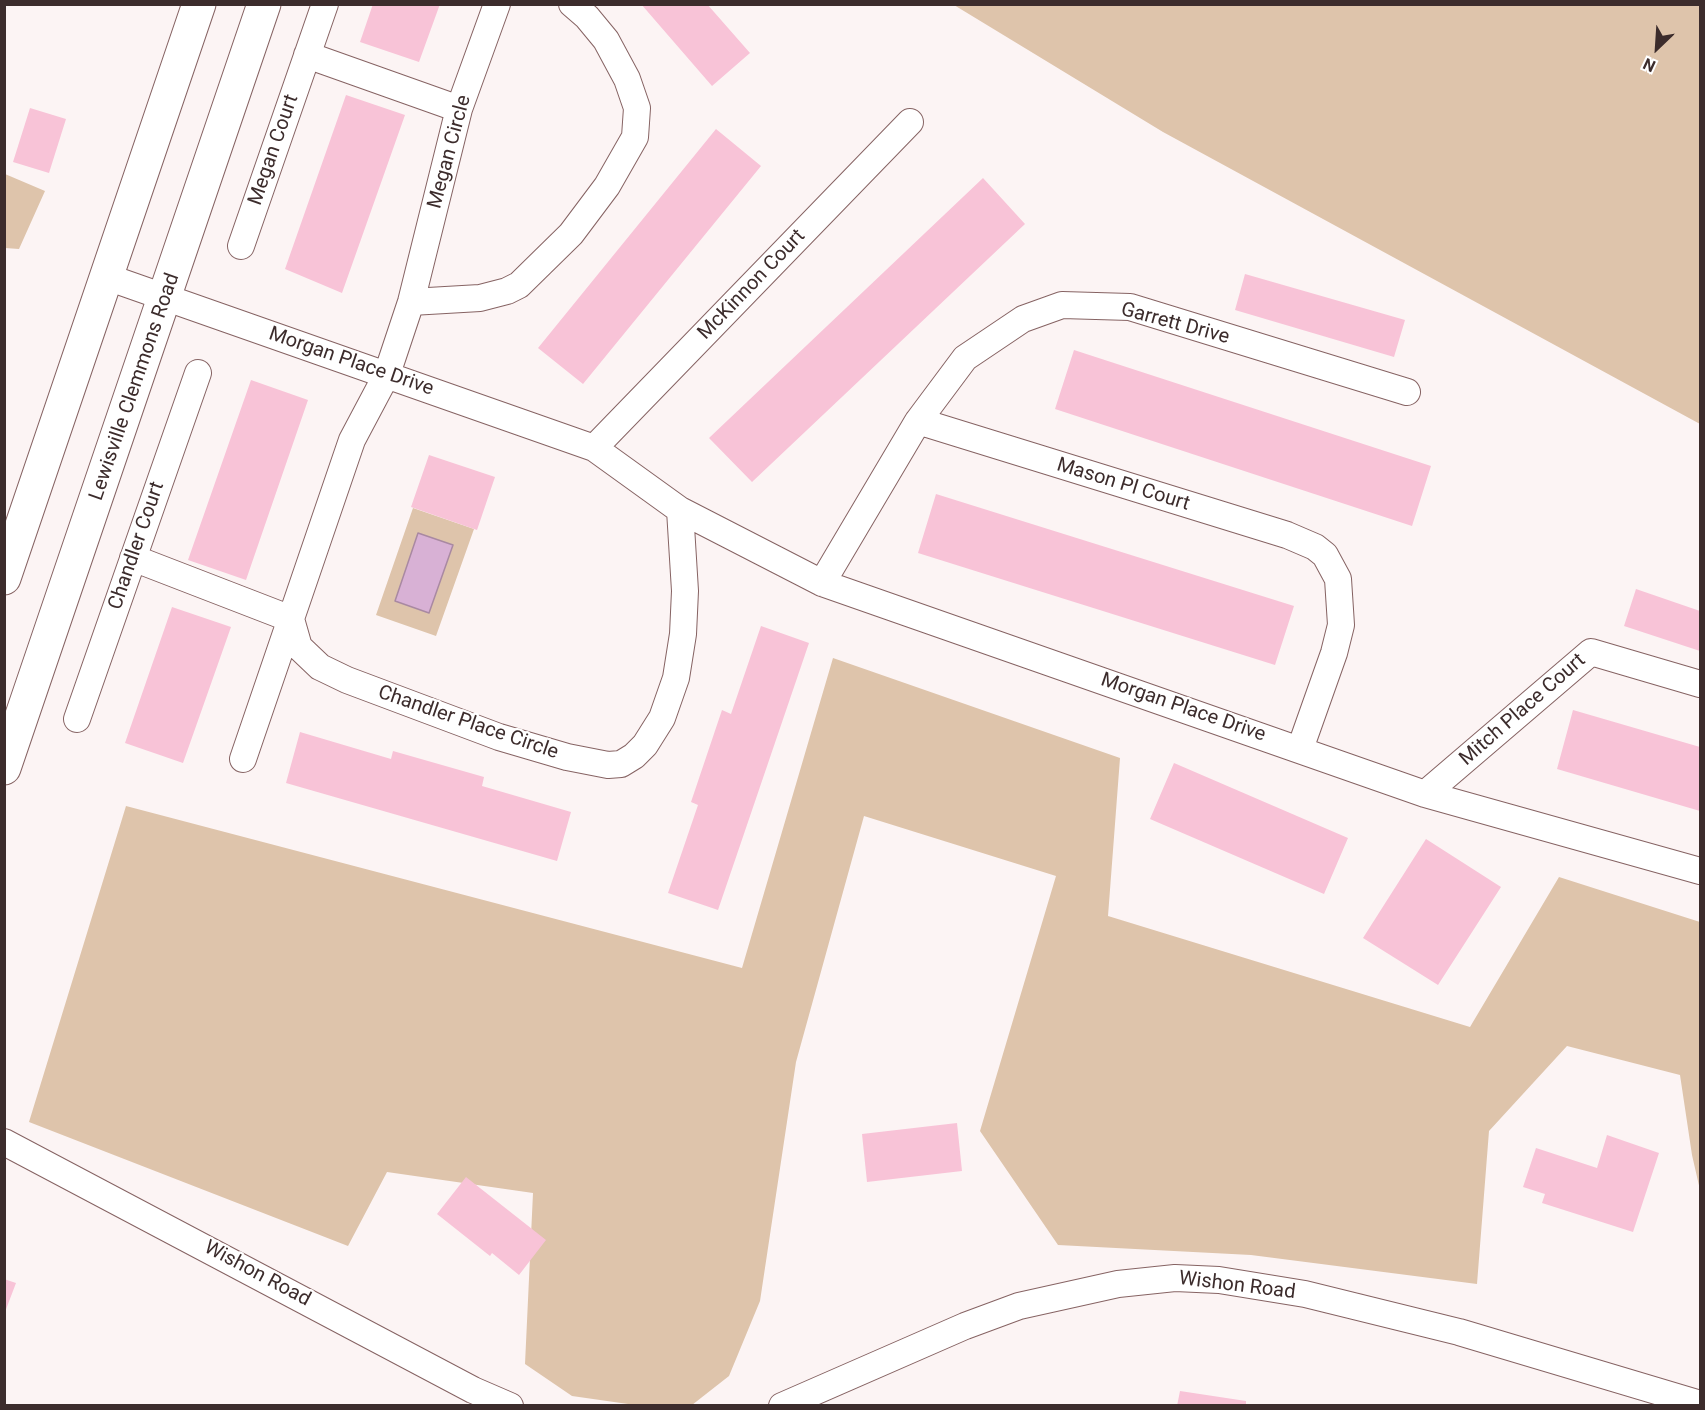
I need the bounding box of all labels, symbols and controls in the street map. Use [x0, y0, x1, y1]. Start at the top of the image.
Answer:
north arrow [1627, 18, 1687, 78]
text: N [1640, 54, 1658, 76]
street label: Megan Court [244, 92, 304, 208]
street label: Megan Circle [423, 93, 477, 211]
street label: McKinnon Court [693, 225, 811, 345]
street label: Lewisville Clemmons Road [85, 270, 185, 504]
street label: Garrett Drive [1118, 298, 1232, 350]
street label: Morgan Place Drive [265, 323, 437, 401]
street label: Mason Pl Court [1054, 453, 1192, 517]
street label: Chandler Court [104, 479, 170, 613]
street label: Mitch Place Court [1455, 649, 1591, 771]
street label: Morgan Place Drive [1097, 669, 1269, 747]
street label: Chandler Place Circle [375, 681, 561, 765]
street label: Wishon Road [200, 1236, 314, 1312]
street label: Wishon Road [1177, 1267, 1297, 1305]

